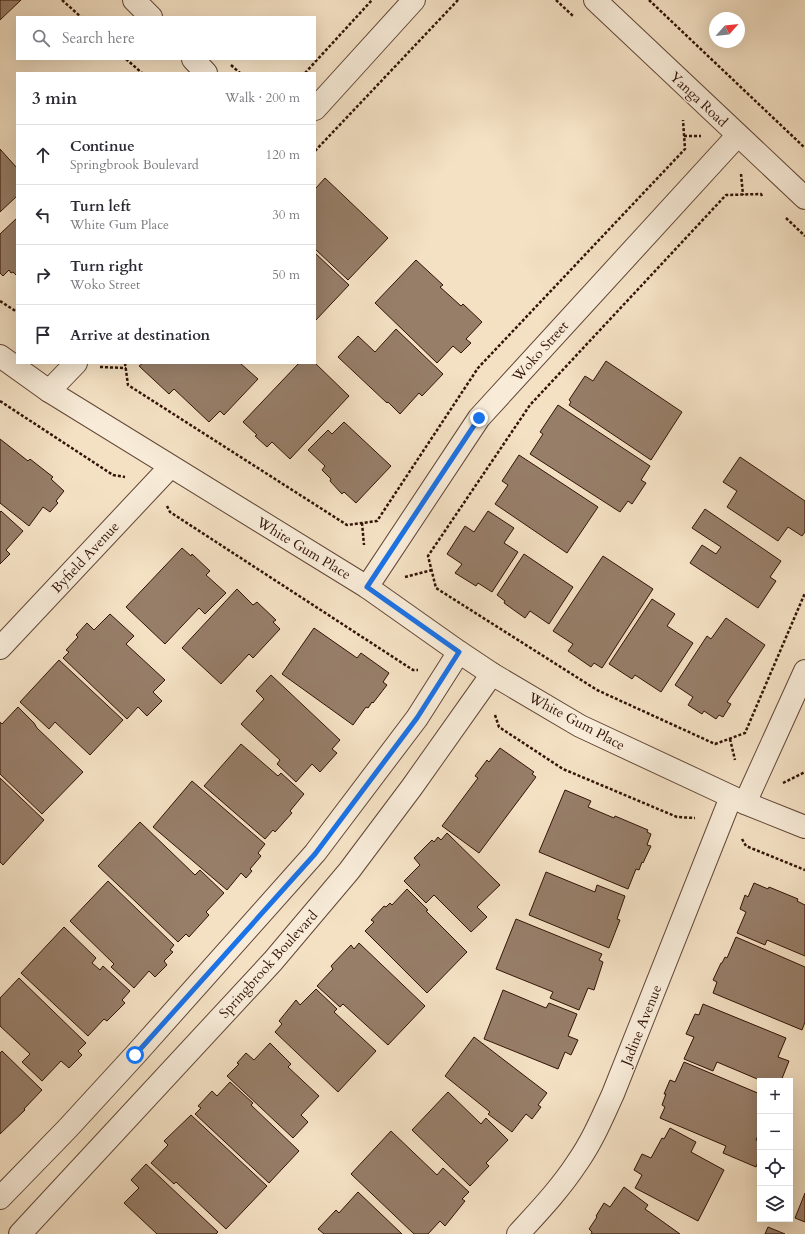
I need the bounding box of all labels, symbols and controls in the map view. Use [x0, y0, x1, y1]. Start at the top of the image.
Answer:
north arrow [709, 12, 745, 48]
search box [16, 16, 316, 60]
icon: search [30, 27, 52, 49]
text: Search here [62, 28, 135, 48]
street label: Yanga Road [666, 68, 732, 132]
text: 3 min [32, 87, 77, 110]
text: Walk · 200 m [225, 89, 300, 107]
text: Continue [70, 136, 135, 156]
icon: ahead [32, 144, 54, 166]
text: 120 m [266, 146, 300, 164]
text: Springbrook Boulevard [70, 156, 199, 174]
text: Turn left [70, 196, 131, 216]
icon: left [32, 204, 54, 226]
text: 30 m [272, 206, 300, 224]
text: White Gum Place [70, 216, 169, 234]
text: Turn right [70, 256, 143, 276]
icon: right [32, 264, 54, 286]
text: 50 m [272, 266, 300, 284]
text: Woko Street [70, 276, 140, 294]
street label: Woko Street [507, 316, 573, 386]
icon: arrive [32, 324, 54, 346]
text: Arrive at destination [70, 325, 210, 345]
route end [470, 409, 488, 427]
street label: White Gum Place [252, 512, 354, 584]
street label: Byfield Avenue [47, 517, 123, 597]
street label: White Gum Place [524, 688, 628, 755]
street label: Springbrook Boulevard [215, 906, 322, 1022]
street label: Jadine Avenue [616, 982, 666, 1070]
route start [126, 1046, 144, 1064]
map controls [757, 1078, 793, 1222]
button: + [757, 1078, 793, 1114]
button: − [757, 1114, 793, 1150]
button: locate [757, 1150, 793, 1186]
button: layers [757, 1186, 793, 1222]

